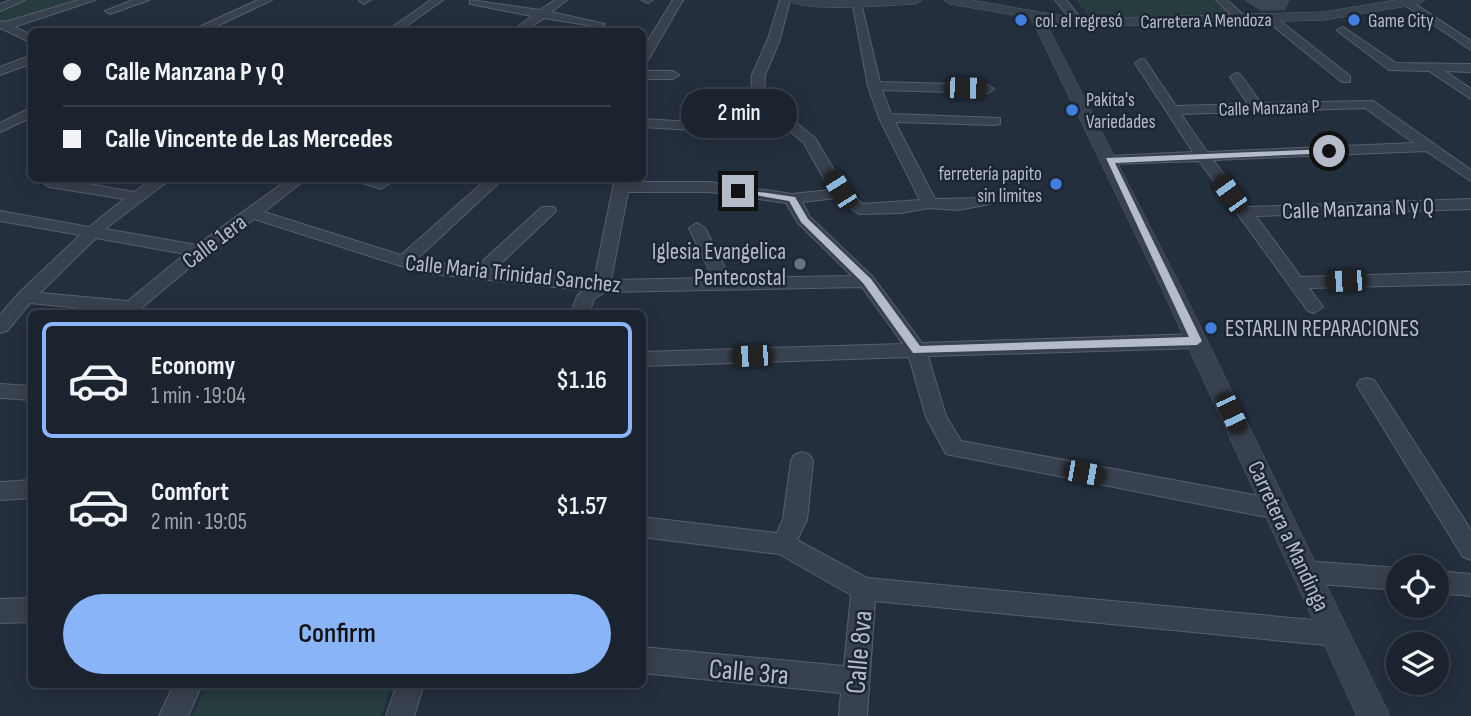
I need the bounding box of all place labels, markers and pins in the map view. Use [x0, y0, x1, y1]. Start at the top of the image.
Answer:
place label: col. el regresó [1035, 10, 1123, 33]
place label: Game City [1368, 10, 1434, 33]
marker: col. el regresó [1013, 12, 1029, 28]
marker: Game City [1346, 12, 1362, 28]
place label: Pakita's Variedades [1086, 89, 1156, 134]
marker: Pakita's Variedades [1064, 102, 1080, 118]
place label: ferretería papito sin limites [938, 163, 1042, 208]
marker: ferretería papito sin limites [1048, 176, 1064, 192]
place label: Iglesia Evangelica Pentecostal [652, 238, 786, 292]
marker: Iglesia Evangelica Pentecostal [792, 256, 808, 272]
place label: ESTARLIN REPARACIONES [1225, 315, 1419, 343]
marker: ESTARLIN REPARACIONES [1203, 320, 1219, 336]

